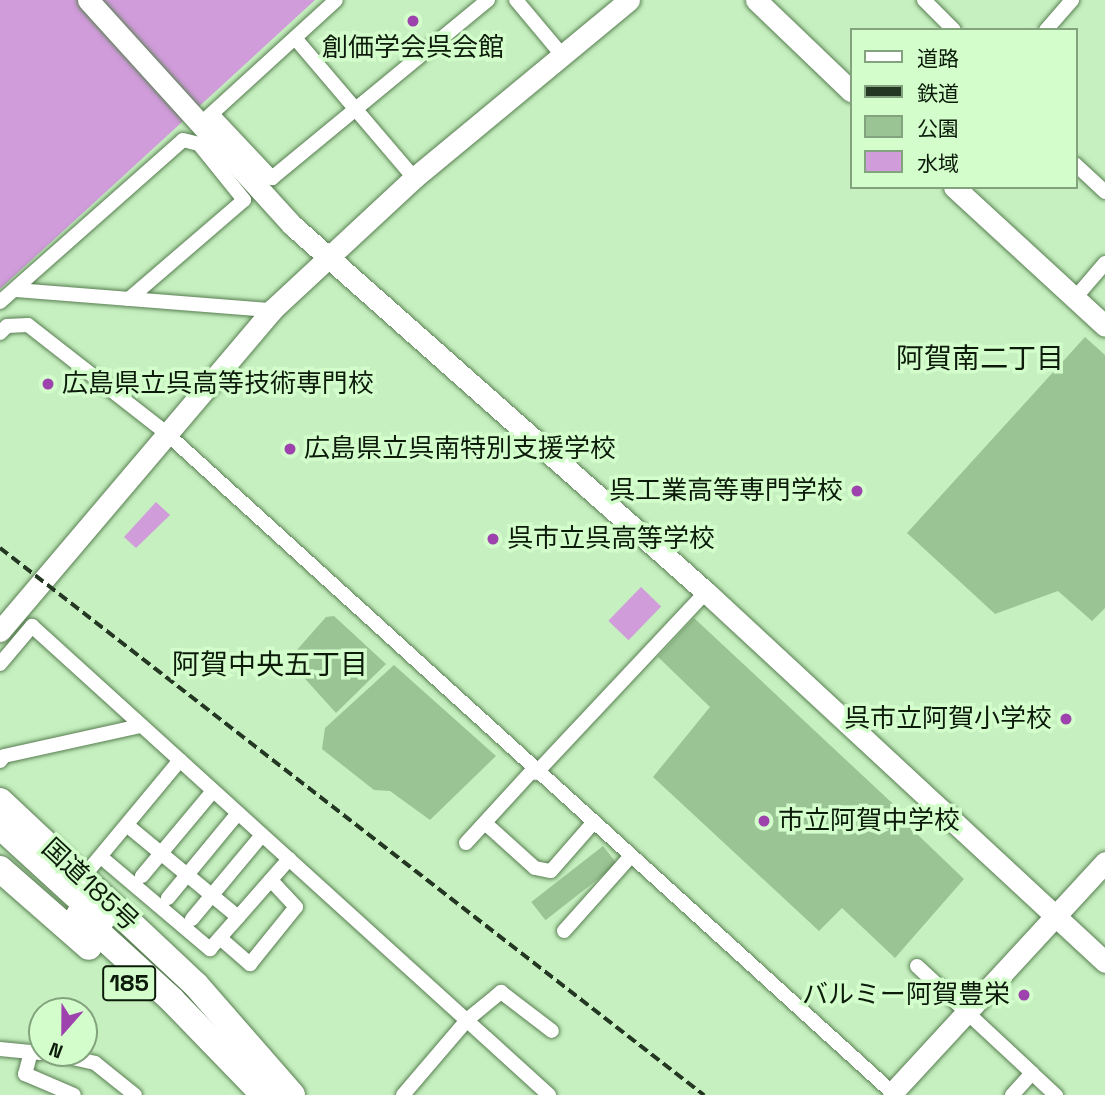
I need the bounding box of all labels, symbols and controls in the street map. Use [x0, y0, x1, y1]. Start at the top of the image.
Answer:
marker: 創価学会呉会館 [405, 13, 421, 29]
legend [850, 28, 1077, 189]
place label: 創価学会呉会館 [322, 32, 504, 64]
text: 道路 [917, 45, 959, 72]
text: 鉄道 [917, 80, 959, 107]
text: 公園 [917, 115, 959, 142]
text: 水域 [917, 150, 959, 177]
district label: 阿賀南二丁目 [896, 341, 1064, 375]
place label: 広島県立呉高等技術専門校 [62, 368, 374, 400]
marker: 広島県立呉高等技術専門校 [40, 376, 56, 392]
place label: 広島県立呉南特別支援学校 [304, 433, 616, 465]
marker: 広島県立呉南特別支援学校 [282, 441, 298, 457]
place label: 呉工業高等専門学校 [609, 475, 843, 507]
marker: 呉工業高等専門学校 [849, 483, 865, 499]
place label: 呉市立呉高等学校 [507, 523, 715, 555]
marker: 呉市立呉高等学校 [485, 531, 501, 547]
district label: 阿賀中央五丁目 [172, 647, 368, 681]
place label: 呉市立阿賀小学校 [844, 703, 1052, 735]
marker: 呉市立阿賀小学校 [1058, 711, 1074, 727]
place label: 市立阿賀中学校 [778, 805, 960, 837]
marker: 市立阿賀中学校 [756, 813, 772, 829]
street label: 国道185号 [35, 832, 145, 938]
road number: 185 [101, 962, 157, 1003]
place label: バルミー阿賀豊栄 [802, 979, 1010, 1011]
marker: バルミー阿賀豊栄 [1016, 987, 1032, 1003]
north arrow [28, 997, 98, 1067]
text: N [46, 1036, 66, 1064]

